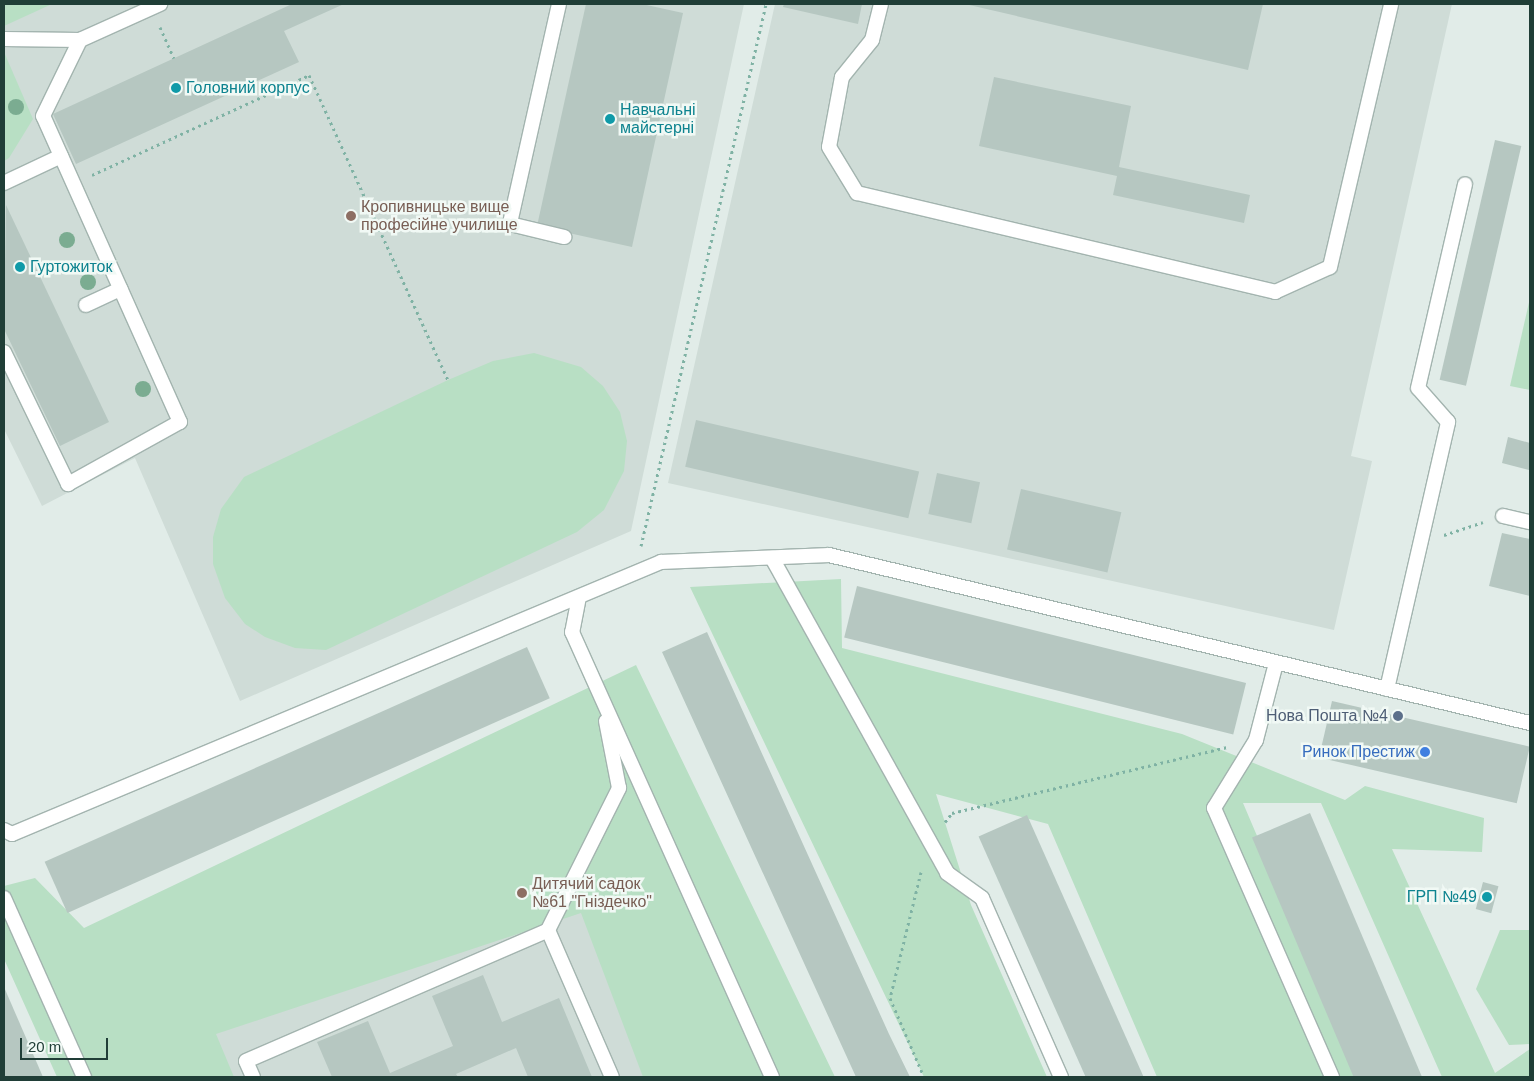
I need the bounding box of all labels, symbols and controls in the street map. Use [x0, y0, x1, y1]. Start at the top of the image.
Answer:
place label: Головний корпус [186, 78, 310, 98]
marker: Головний корпус [170, 82, 182, 94]
place label: Навчальні майстерні [620, 100, 696, 138]
marker: Навчальні майстерні [604, 113, 616, 125]
place label: Кропивницьке вище професійне училище [361, 197, 518, 235]
marker: Кропивницьке вище професійне училище [345, 210, 357, 222]
place label: Гуртожиток [30, 257, 113, 277]
marker: Гуртожиток [14, 261, 26, 273]
place label: Нова Пошта №4 [1266, 706, 1388, 726]
marker: Нова Пошта №4 [1392, 710, 1404, 722]
place label: Ринок Престиж [1302, 742, 1415, 762]
marker: Ринок Престиж [1419, 746, 1431, 758]
place label: Дитячий садок №61 "Гніздечко" [532, 874, 652, 912]
marker: Дитячий садок №61 "Гніздечко" [516, 887, 528, 899]
place label: ГРП №49 [1407, 887, 1477, 907]
marker: ГРП №49 [1481, 891, 1493, 903]
scale bar [22, 1028, 110, 1060]
text: 20 m [28, 1038, 61, 1055]

